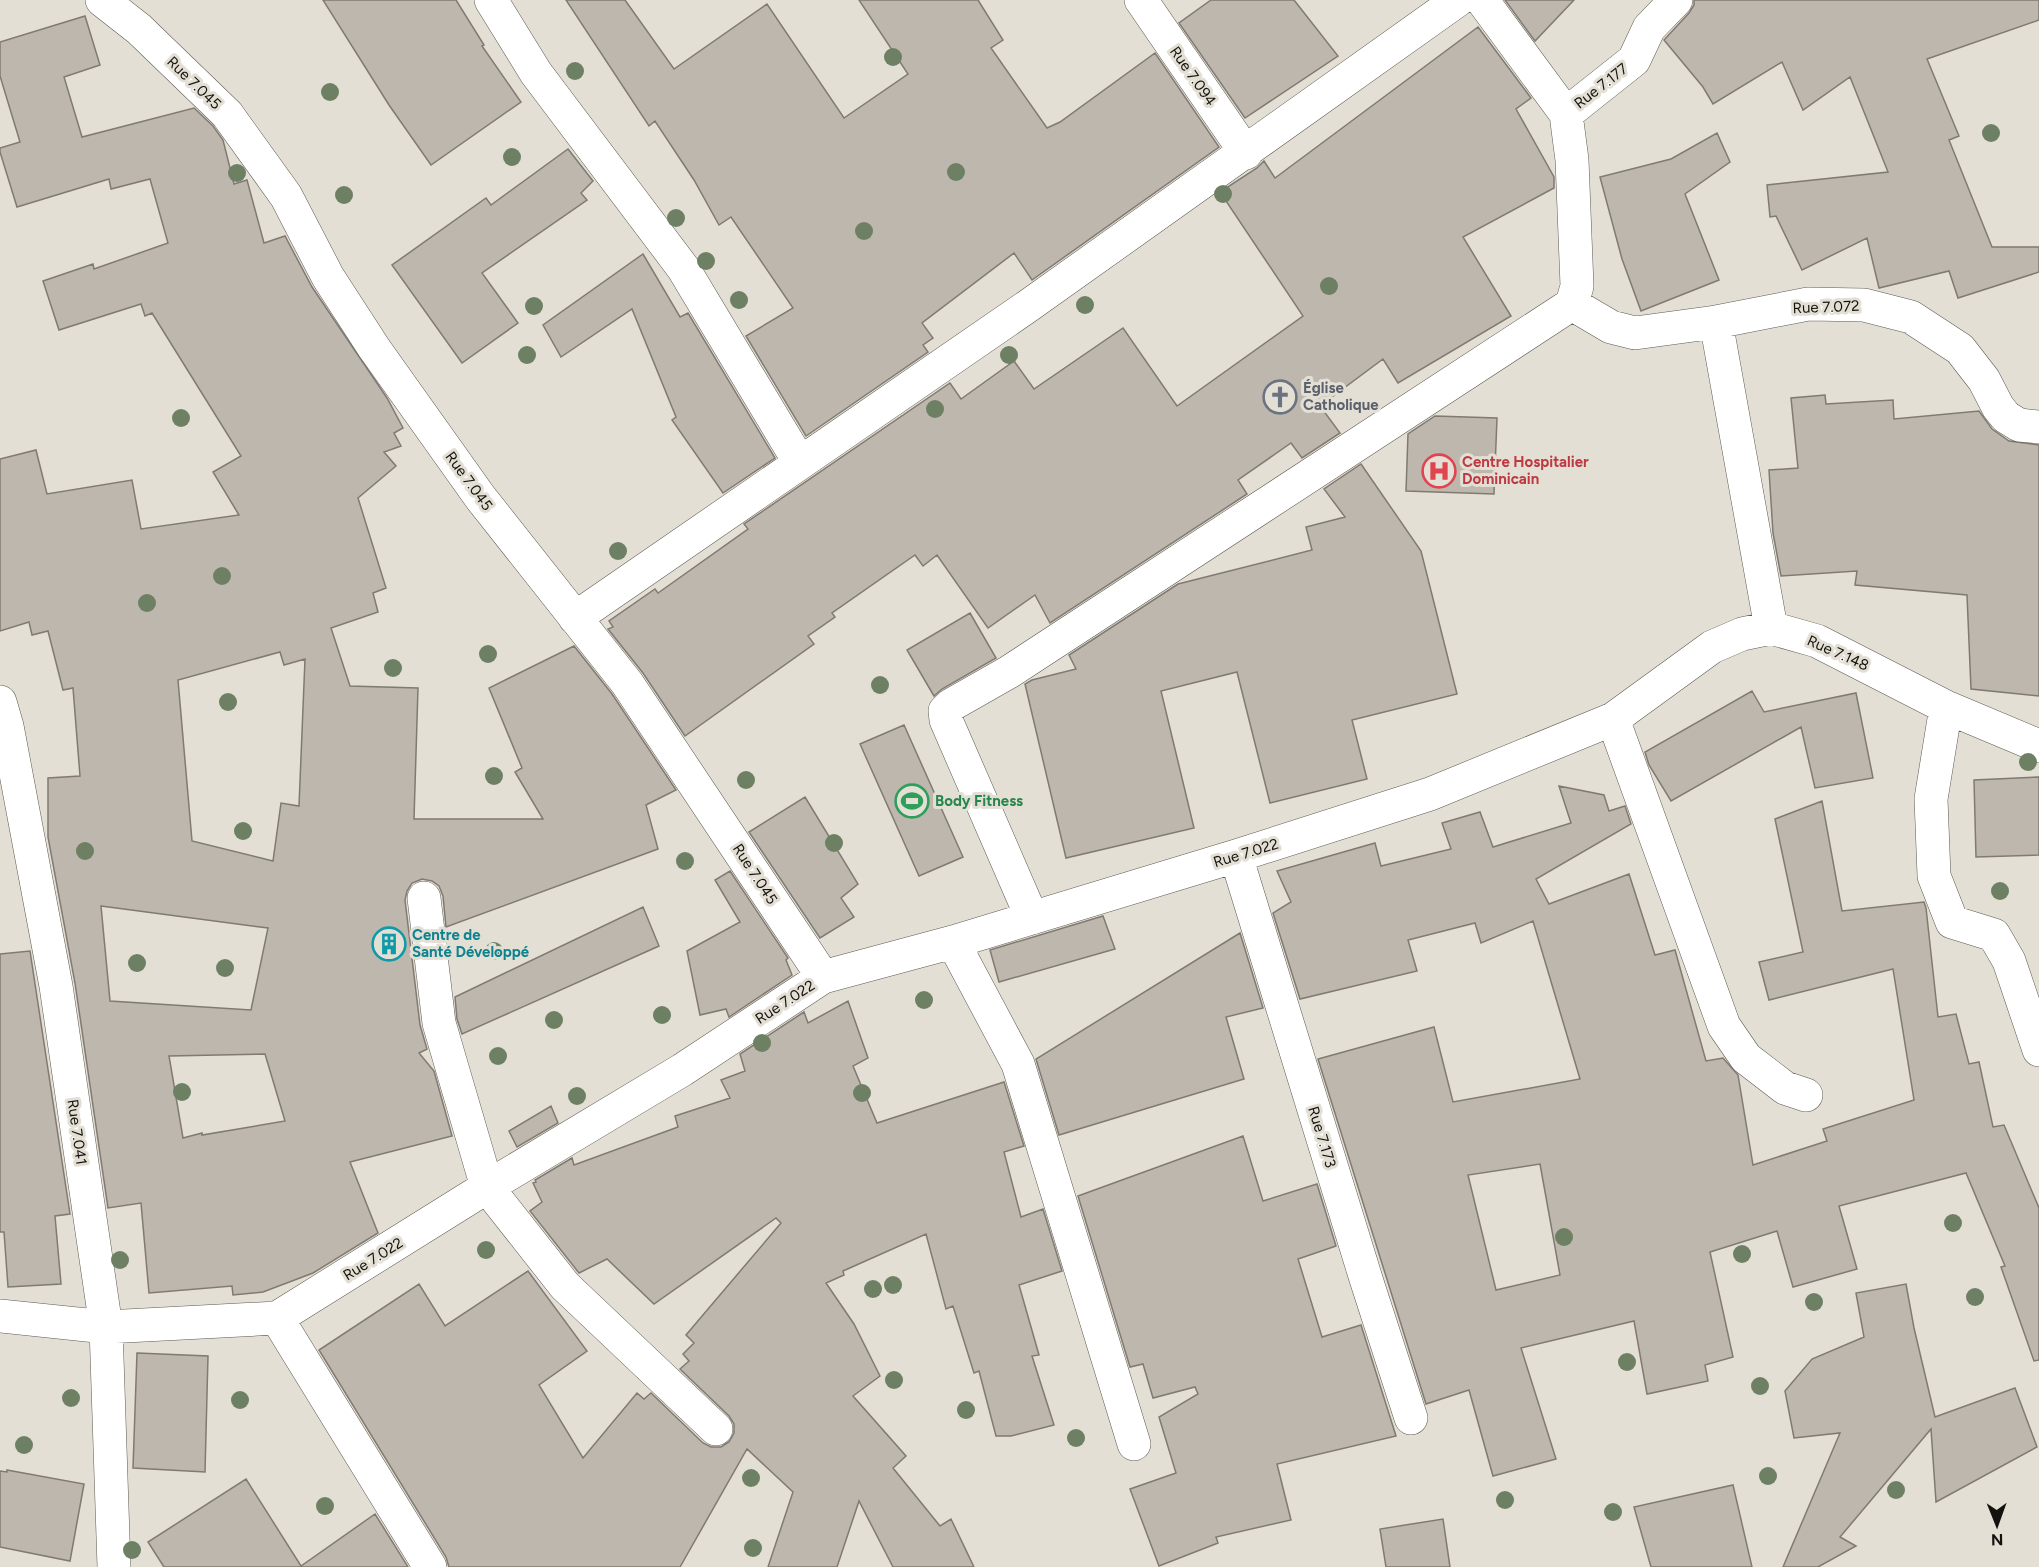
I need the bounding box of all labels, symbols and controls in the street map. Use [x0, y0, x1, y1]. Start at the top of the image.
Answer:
street label: Rue 7.094 [1166, 43, 1220, 109]
street label: Rue 7.045 [163, 53, 225, 113]
street label: Rue 7.177 [1571, 59, 1631, 113]
street label: Rue 7.072 [1792, 297, 1860, 317]
church icon: Église Catholique [1262, 379, 1298, 415]
place label: Église Catholique [1303, 379, 1379, 414]
street label: Rue 7.045 [442, 448, 496, 514]
hospital icon: Centre Hospitalier Dominicain [1421, 453, 1457, 489]
place label: Centre Hospitalier Dominicain [1462, 453, 1589, 488]
street label: Rue 7.148 [1804, 631, 1872, 675]
sports icon: Body Fitness [894, 783, 930, 819]
place label: Body Fitness [935, 792, 1023, 810]
street label: Rue 7.022 [1211, 835, 1281, 871]
street label: Rue 7.045 [729, 840, 781, 908]
building icon: Centre de Santé Développé [371, 926, 407, 962]
place label: Centre de Santé Développé [412, 926, 530, 961]
street label: Rue 7.022 [752, 976, 818, 1028]
street label: Rue 7.041 [63, 1098, 91, 1166]
street label: Rue 7.173 [1304, 1104, 1340, 1170]
street label: Rue 7.022 [340, 1234, 406, 1284]
north arrow [1967, 1495, 2027, 1555]
text: N [1991, 1530, 2004, 1549]

